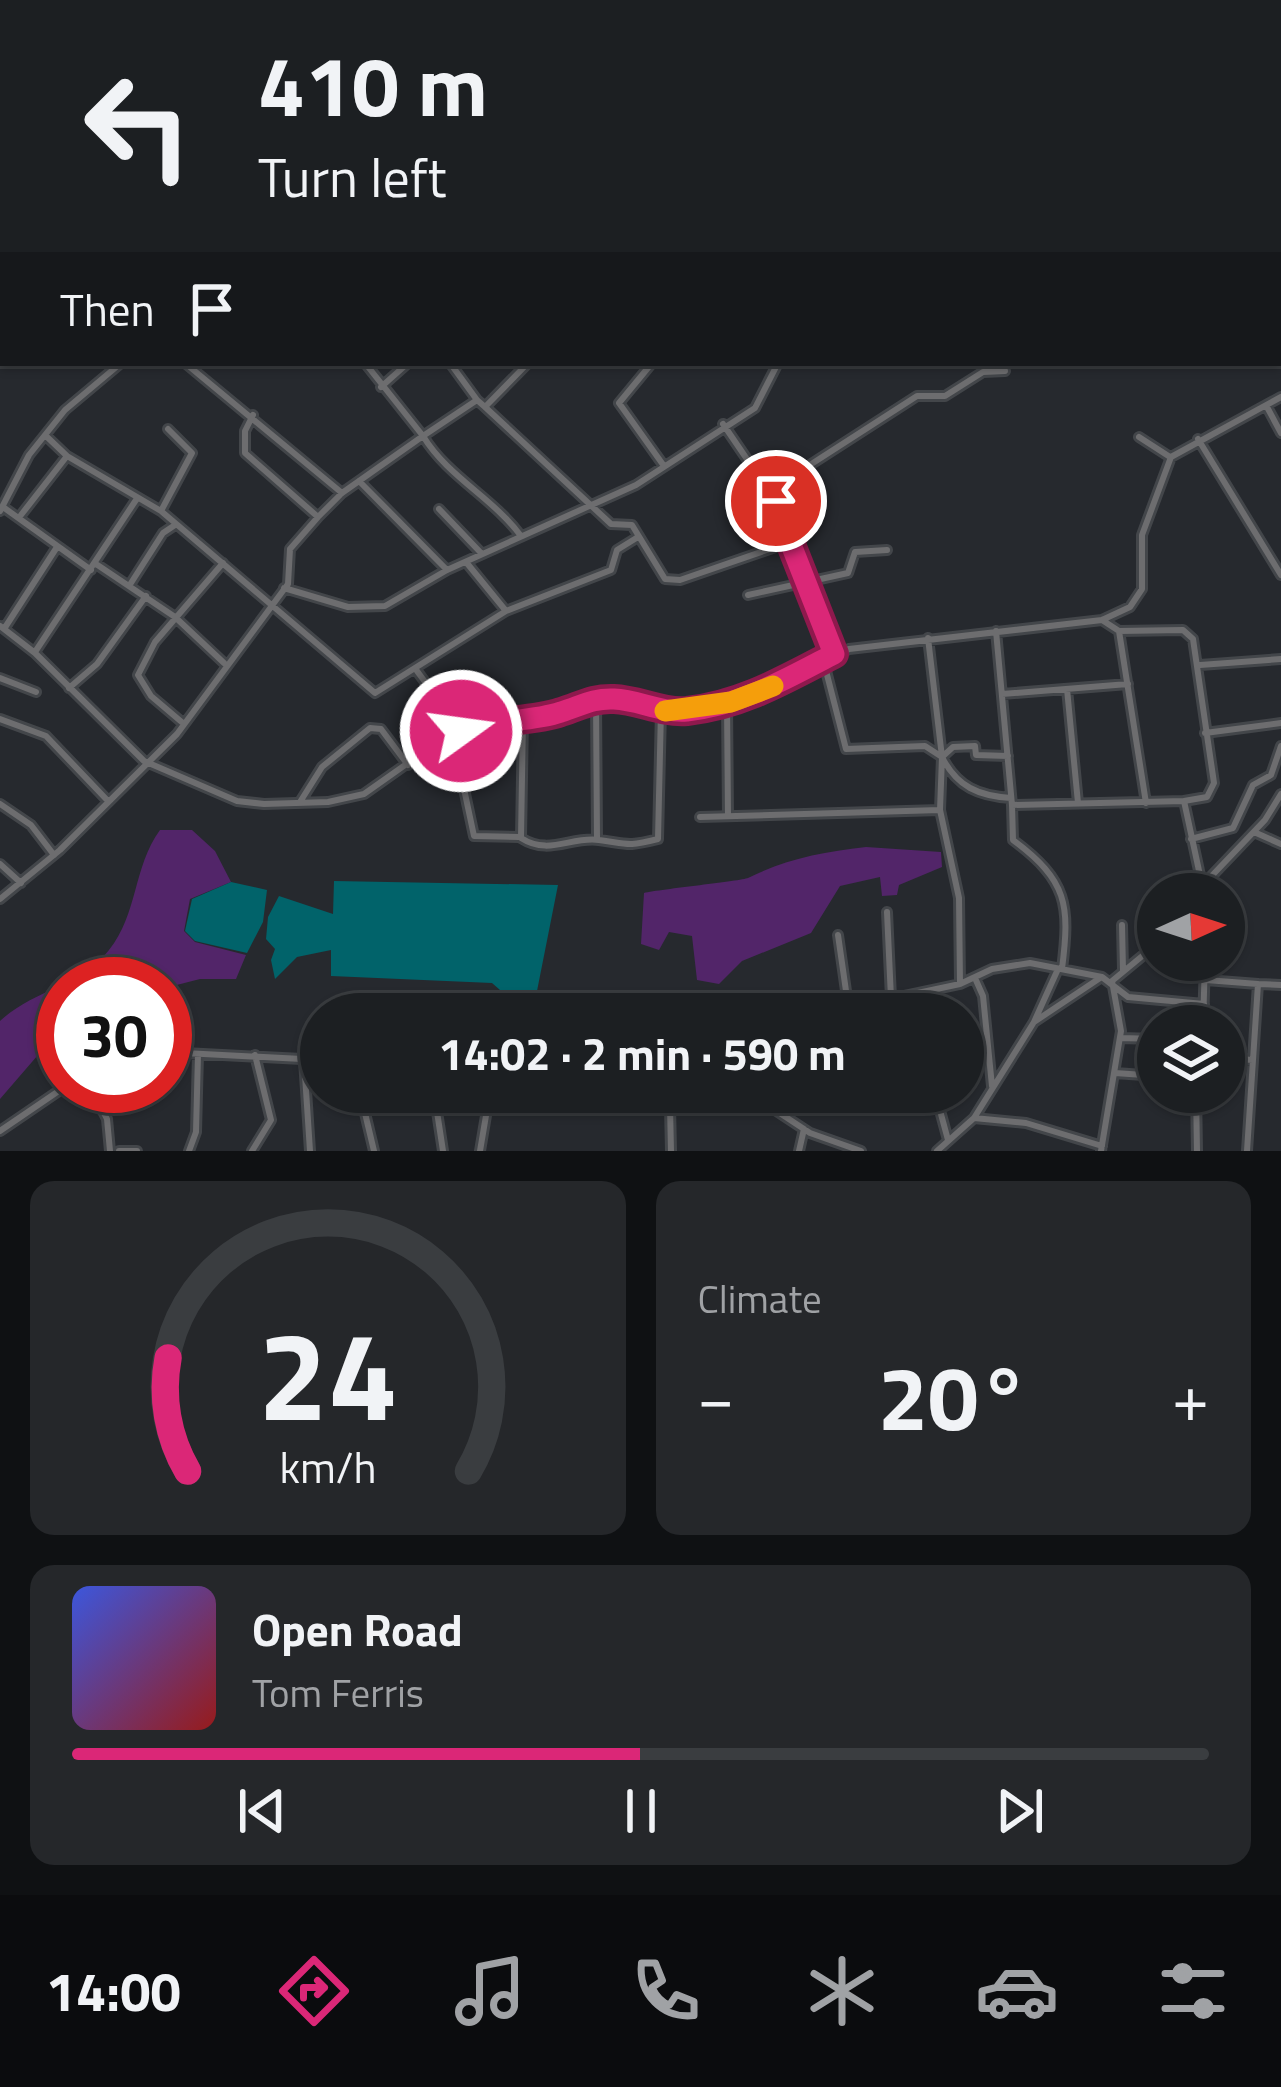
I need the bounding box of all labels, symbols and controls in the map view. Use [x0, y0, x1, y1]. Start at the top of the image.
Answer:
text: 410 m [258, 21, 488, 149]
icon: left [60, 48, 216, 204]
text: Turn left [258, 136, 447, 218]
text: Then [60, 275, 155, 343]
icon: arrive [179, 276, 245, 342]
pin [725, 450, 827, 552]
icon: arrive [743, 468, 809, 534]
position arrow [398, 668, 524, 794]
north arrow [1137, 873, 1245, 981]
map controls [1137, 873, 1245, 1113]
speed limit sign: 30 [36, 957, 192, 1113]
button: layers [1137, 1005, 1245, 1113]
text: 14:02 · 2 min · 590 m [438, 1019, 846, 1087]
text: Climate [698, 1269, 822, 1328]
text: 24 [258, 1279, 398, 1468]
text: 20° [878, 1328, 1029, 1465]
text: − [698, 1346, 734, 1447]
text: + [1172, 1346, 1209, 1447]
text: km/h [279, 1434, 376, 1500]
text: Open Road [252, 1595, 463, 1663]
text: Tom Ferris [252, 1663, 424, 1722]
icon: previous [229, 1778, 295, 1844]
icon: pause [608, 1778, 674, 1844]
icon: next [987, 1778, 1053, 1844]
icon: directions [272, 1949, 356, 2033]
icon: music [448, 1949, 532, 2033]
icon: phone [624, 1949, 708, 2033]
icon: climate [800, 1949, 884, 2033]
icon: car [975, 1949, 1059, 2033]
icon: filters [1151, 1949, 1235, 2033]
text: 14:00 [46, 1950, 181, 2032]

